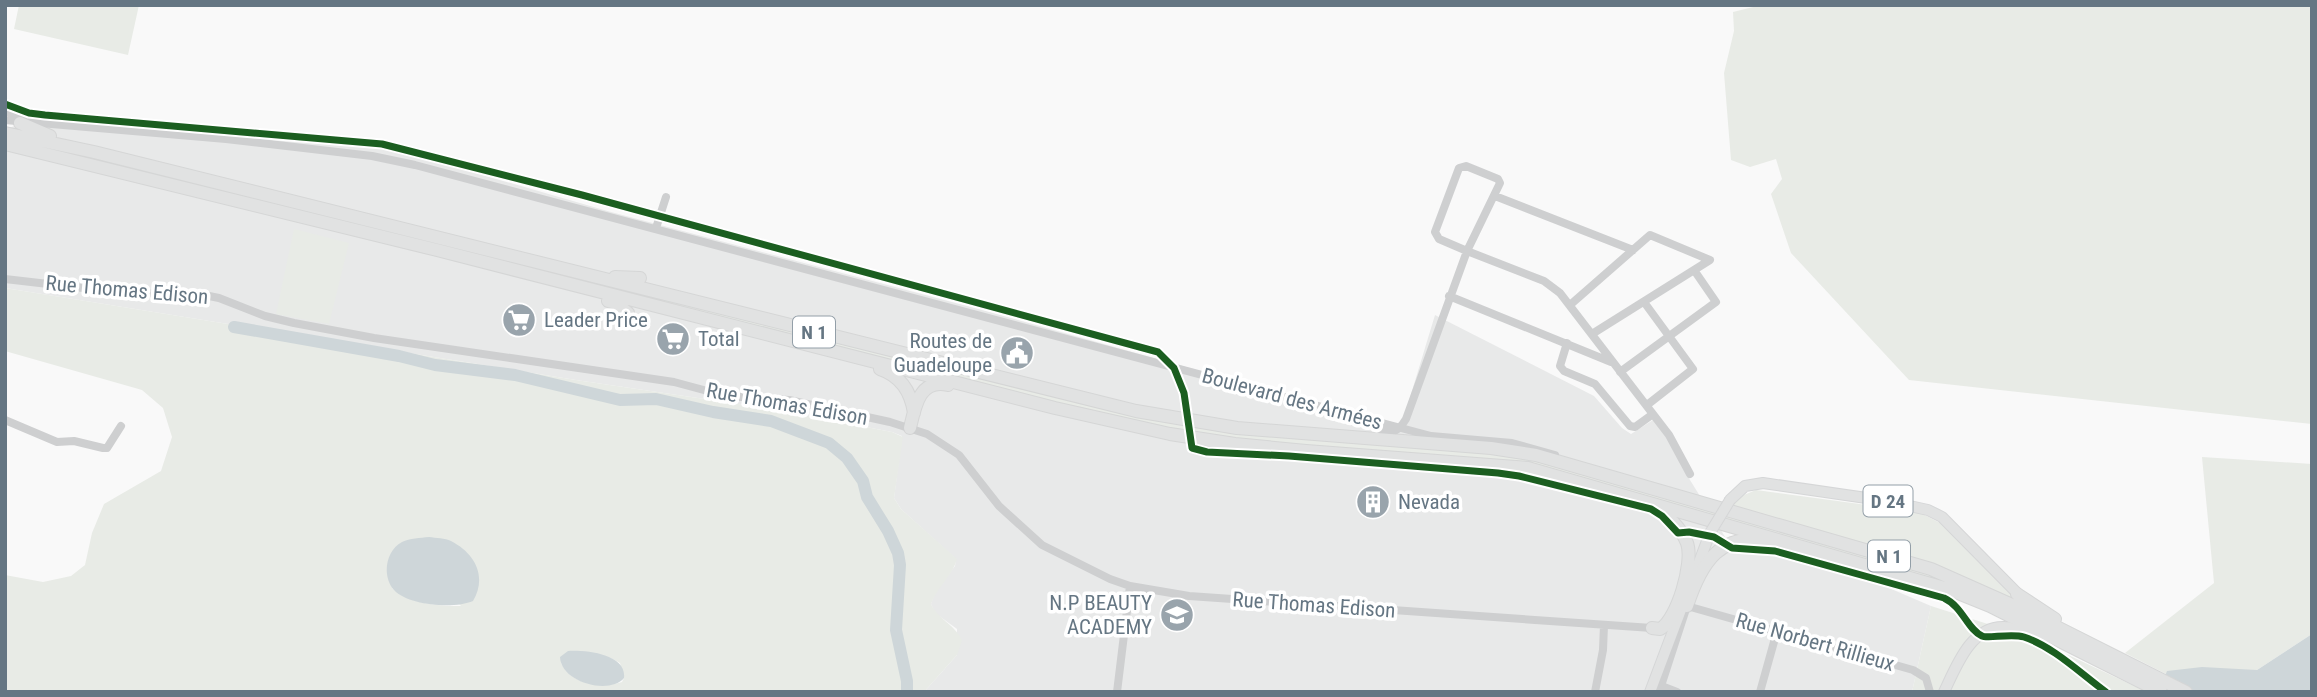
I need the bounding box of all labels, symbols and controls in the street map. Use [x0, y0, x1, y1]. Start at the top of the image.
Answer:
street label: Rue Thomas Edison [45, 271, 209, 309]
supermarket icon: Leader Price [500, 301, 538, 339]
place label: Leader Price [544, 308, 648, 332]
road number: N 1 [793, 316, 835, 348]
supermarket icon: Total [654, 320, 692, 358]
place label: Total [698, 327, 740, 351]
place label: Routes de Guadeloupe [893, 329, 992, 377]
public building icon: Routes de Guadeloupe [998, 334, 1036, 372]
street label: Boulevard des Armées [1199, 363, 1385, 435]
street label: Rue Thomas Edison [705, 378, 869, 430]
building icon: Nevada [1354, 483, 1392, 521]
road number: D 24 [1864, 486, 1912, 516]
place label: Nevada [1398, 490, 1460, 514]
road number: N 1 [1868, 540, 1910, 572]
street label: Rue Thomas Edison [1232, 587, 1396, 623]
place label: N.P BEAUTY ACADEMY [1049, 591, 1152, 639]
school or university icon: N.P BEAUTY ACADEMY [1158, 596, 1196, 634]
street label: Rue Norbert Rillieux [1733, 608, 1897, 676]

